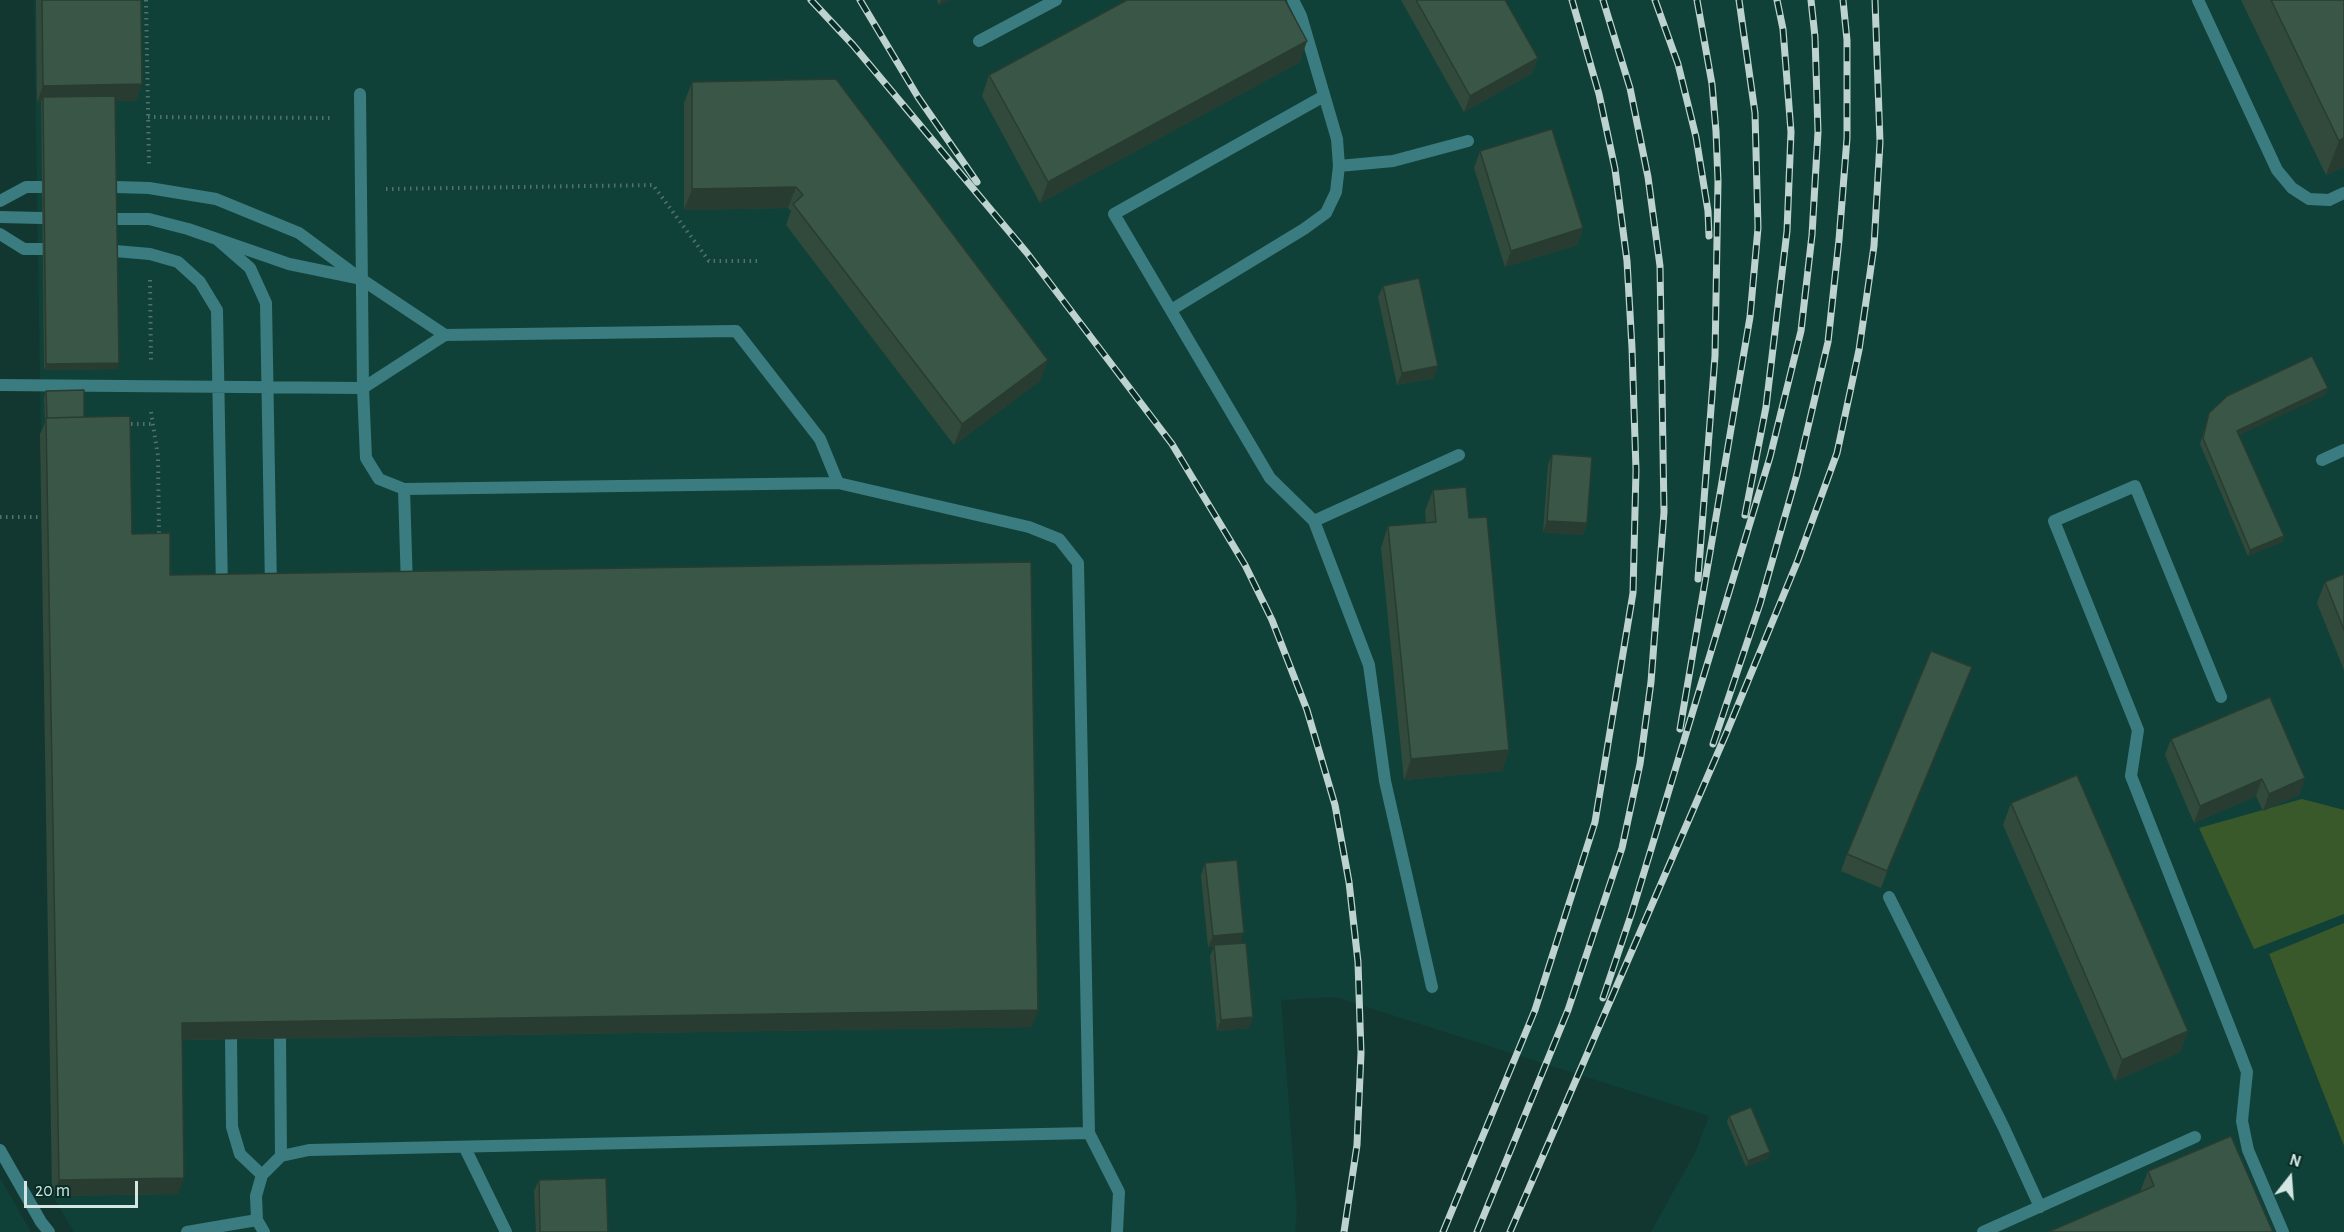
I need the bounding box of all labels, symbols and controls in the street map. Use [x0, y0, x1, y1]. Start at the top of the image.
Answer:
north arrow [2260, 1148, 2320, 1208]
text: N [2288, 1152, 2303, 1170]
scale bar [27, 1169, 141, 1207]
text: 20 m [35, 1182, 70, 1200]

